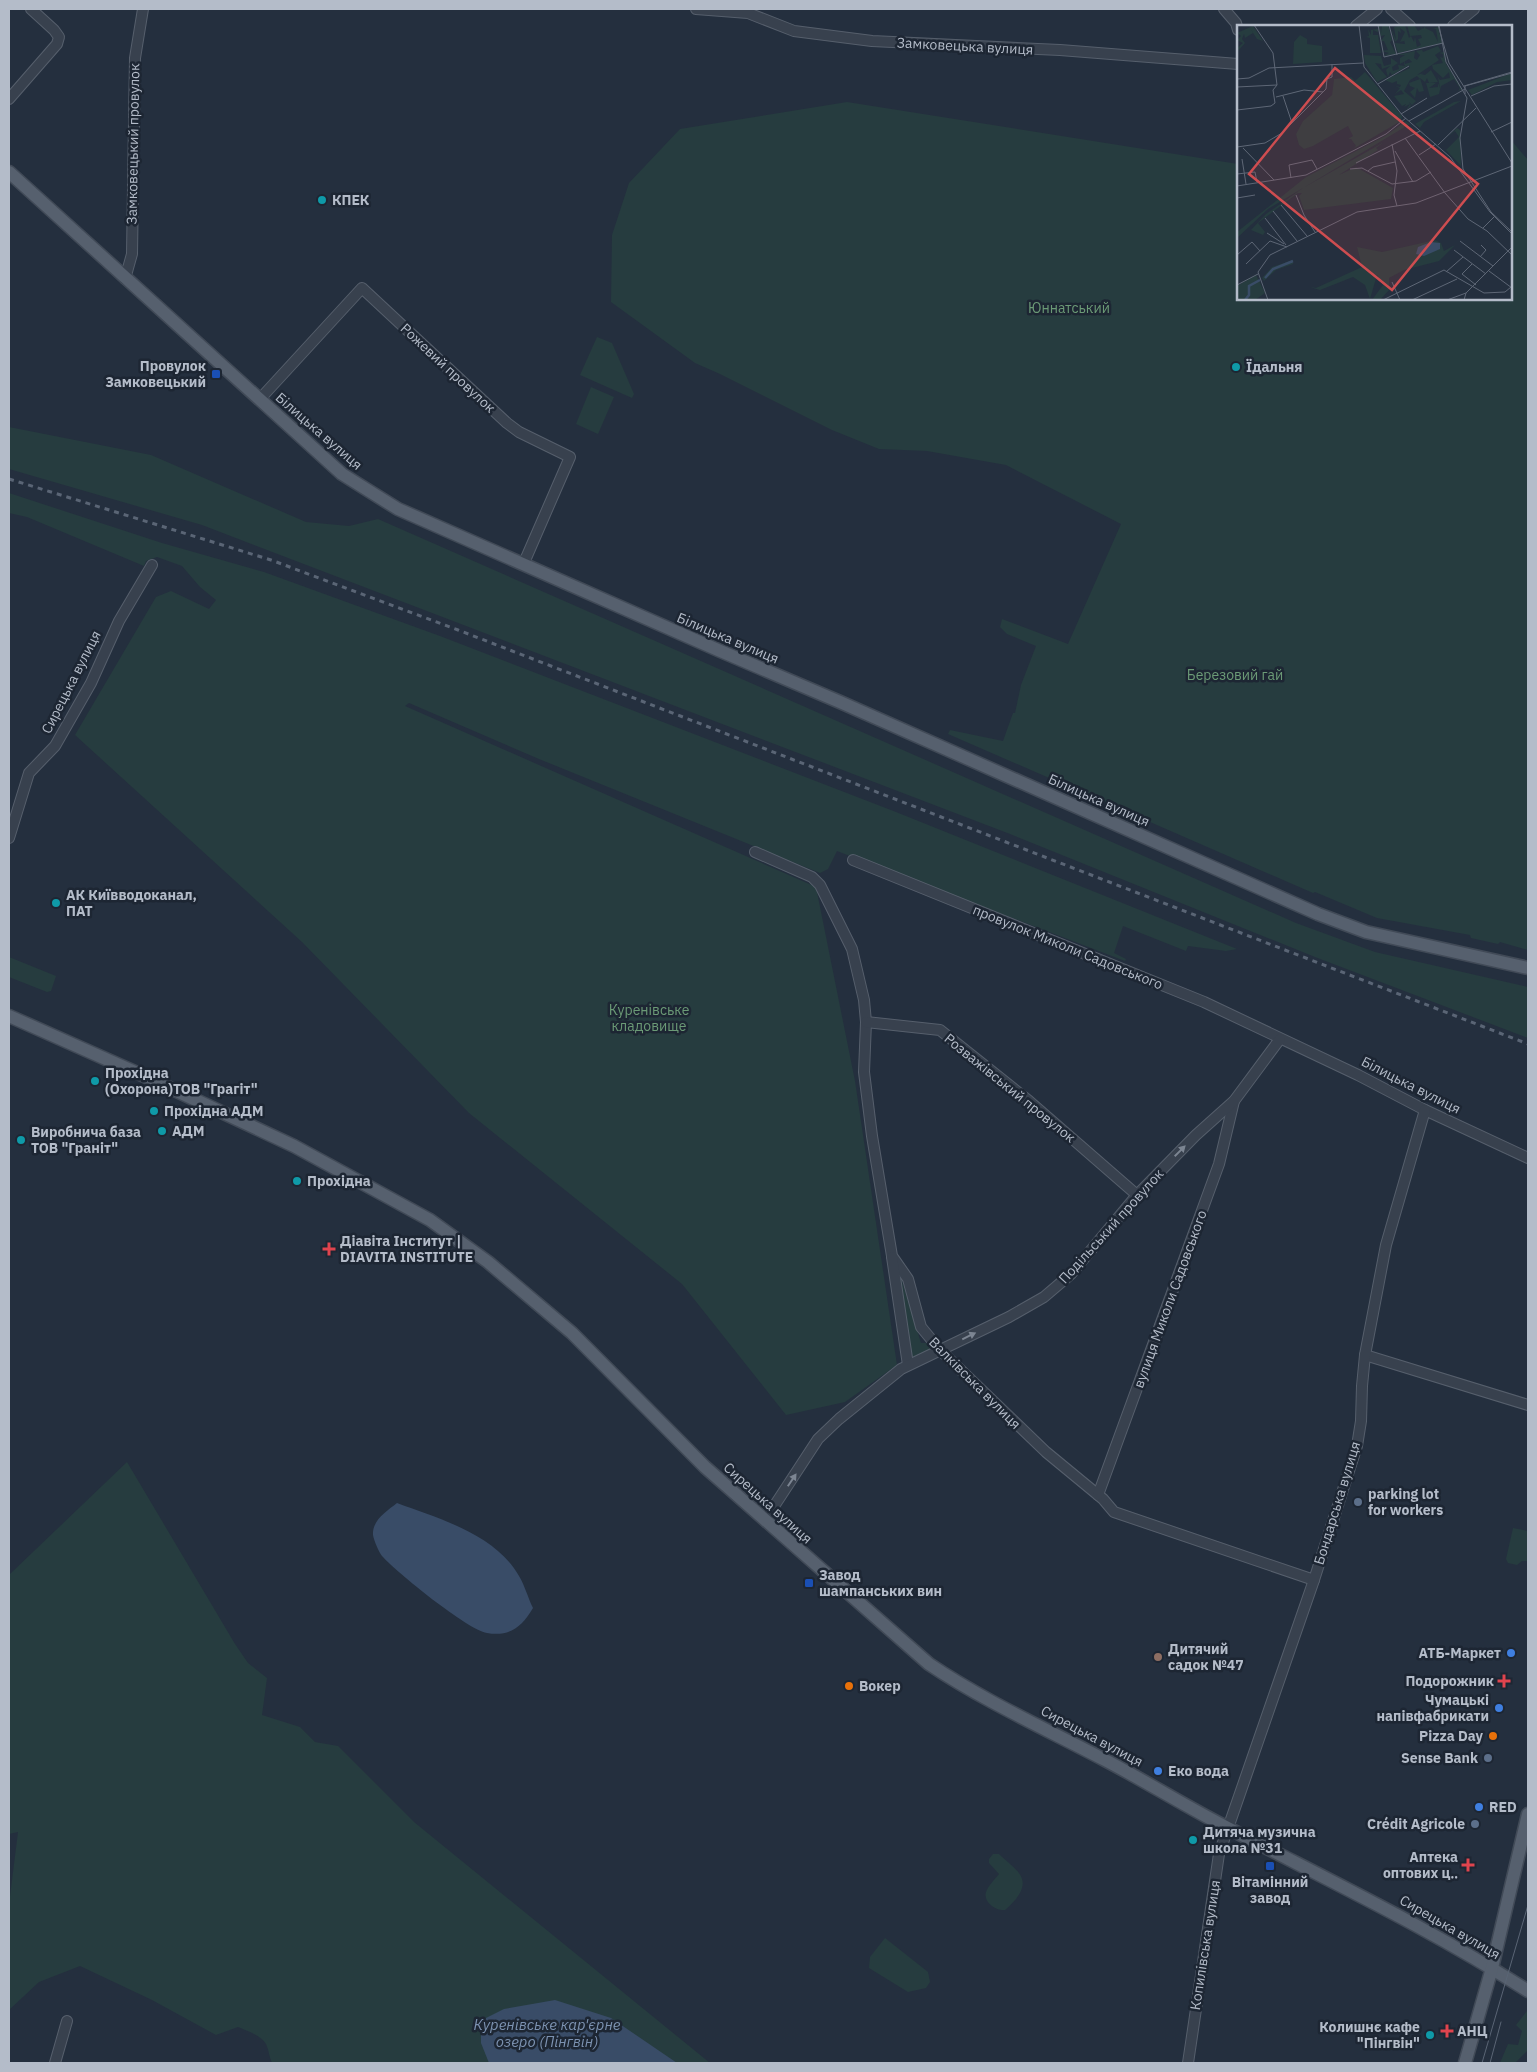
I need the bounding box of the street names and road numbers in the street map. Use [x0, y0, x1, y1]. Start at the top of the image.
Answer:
street label: Замковецька вулиця [896, 33, 1034, 59]
street label: Замковецький провулок [123, 63, 143, 225]
street label: Рожевий провулок [397, 319, 500, 417]
street label: Білицька вулиця [272, 388, 366, 474]
street label: Білицька вулиця [674, 608, 782, 668]
street label: Сирецька вулиця [37, 627, 105, 737]
street label: Білицька вулиця [1046, 770, 1152, 830]
street label: провулок Миколи Садовського [970, 901, 1166, 993]
street label: Розважівський провулок [941, 1029, 1080, 1147]
street label: Білицька вулиця [1358, 1052, 1464, 1118]
street label: Подільський провулок [1055, 1165, 1167, 1287]
street label: вулиця Миколи Садовського [1129, 1207, 1211, 1390]
street label: Валківська вулиця [925, 1333, 1025, 1433]
street label: Бондарська вулиця [1310, 1439, 1364, 1567]
street label: Сирецька вулиця [720, 1458, 816, 1548]
street label: Сирецька вулиця [1038, 1701, 1146, 1771]
street label: Копилівська вулиця [1186, 1879, 1224, 2011]
street label: Сирецька вулиця [1396, 1891, 1504, 1963]

